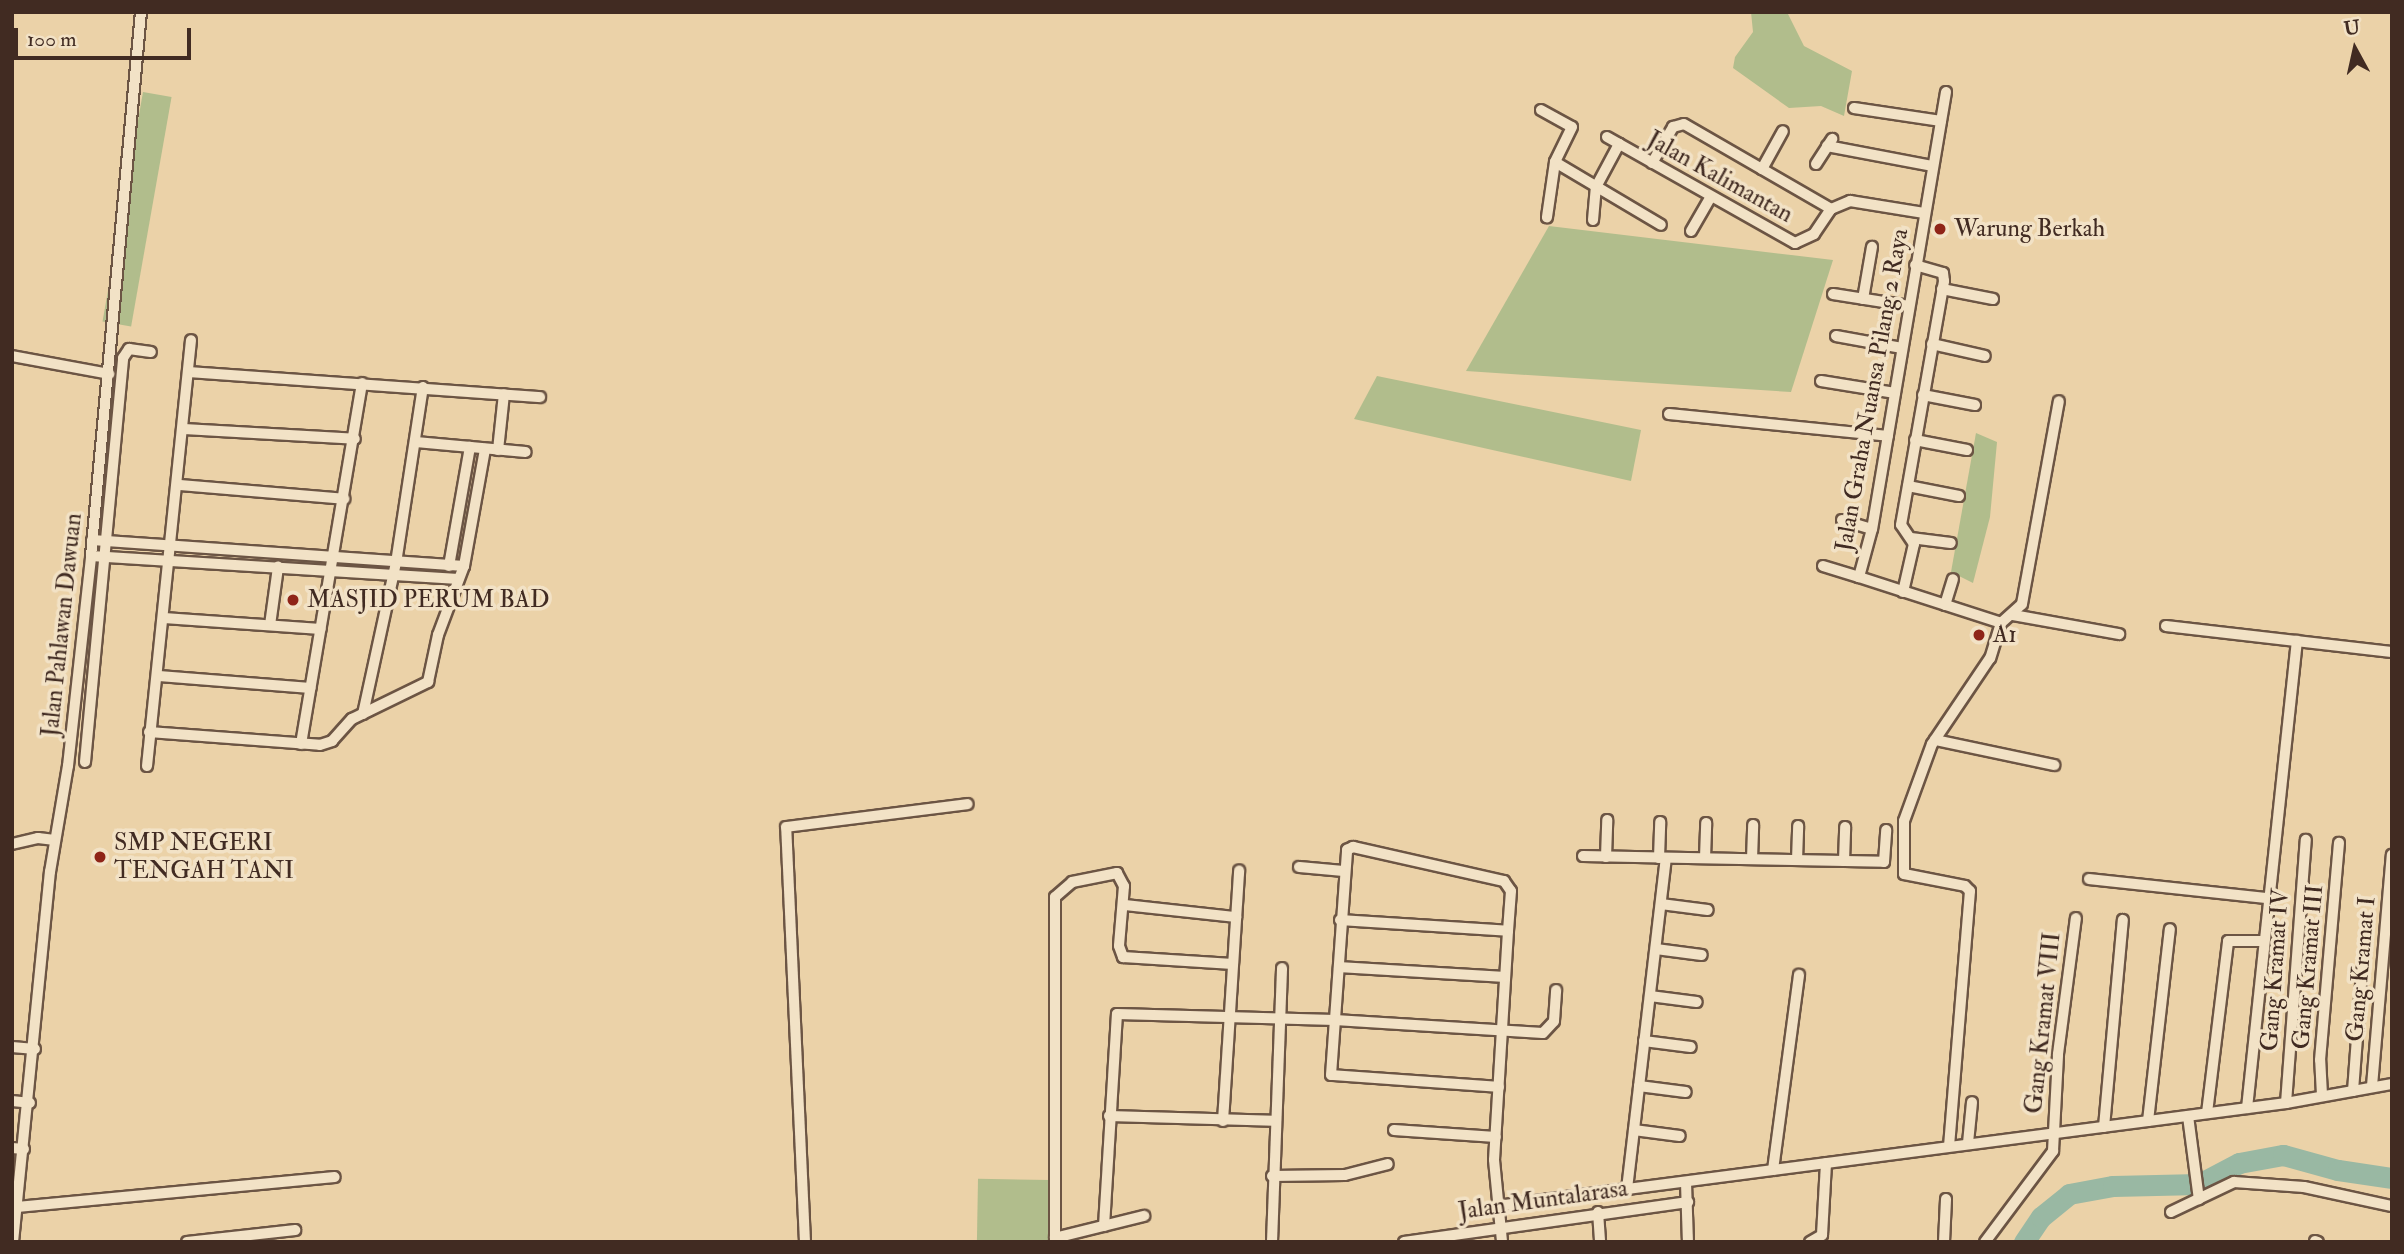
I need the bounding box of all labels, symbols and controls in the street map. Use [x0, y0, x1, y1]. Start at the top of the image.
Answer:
scale bar [18, 14, 194, 58]
north arrow [2320, 14, 2390, 84]
text: U [2343, 15, 2362, 41]
text: 100 m [27, 26, 77, 53]
street label: Jalan Kalimantan [1642, 125, 1798, 229]
place label: Warung Berkah [1954, 215, 2105, 243]
marker: Warung Berkah [1932, 221, 1948, 237]
street label: Jalan Graha Nuansa Pilang 2 Raya [1829, 226, 1915, 554]
street label: Jalan Pahlawan Dawuan [36, 512, 88, 738]
place label: MASJID PERUM BAD [307, 586, 550, 614]
marker: MASJID PERUM BAD [285, 592, 301, 608]
place label: A1 [1993, 621, 2017, 649]
marker: A1 [1971, 627, 1987, 643]
place label: SMP NEGERI TENGAH TANI [114, 829, 294, 885]
marker: SMP NEGERI TENGAH TANI [92, 849, 108, 865]
street label: Gang Kramat III [2286, 883, 2330, 1051]
street label: Gang Kramat IV [2255, 888, 2295, 1052]
street label: Gang Kramat I [2340, 895, 2382, 1043]
street label: Gang Kramat VIII [2019, 931, 2067, 1115]
street label: Jalan Muntalarasa [1457, 1174, 1629, 1226]

